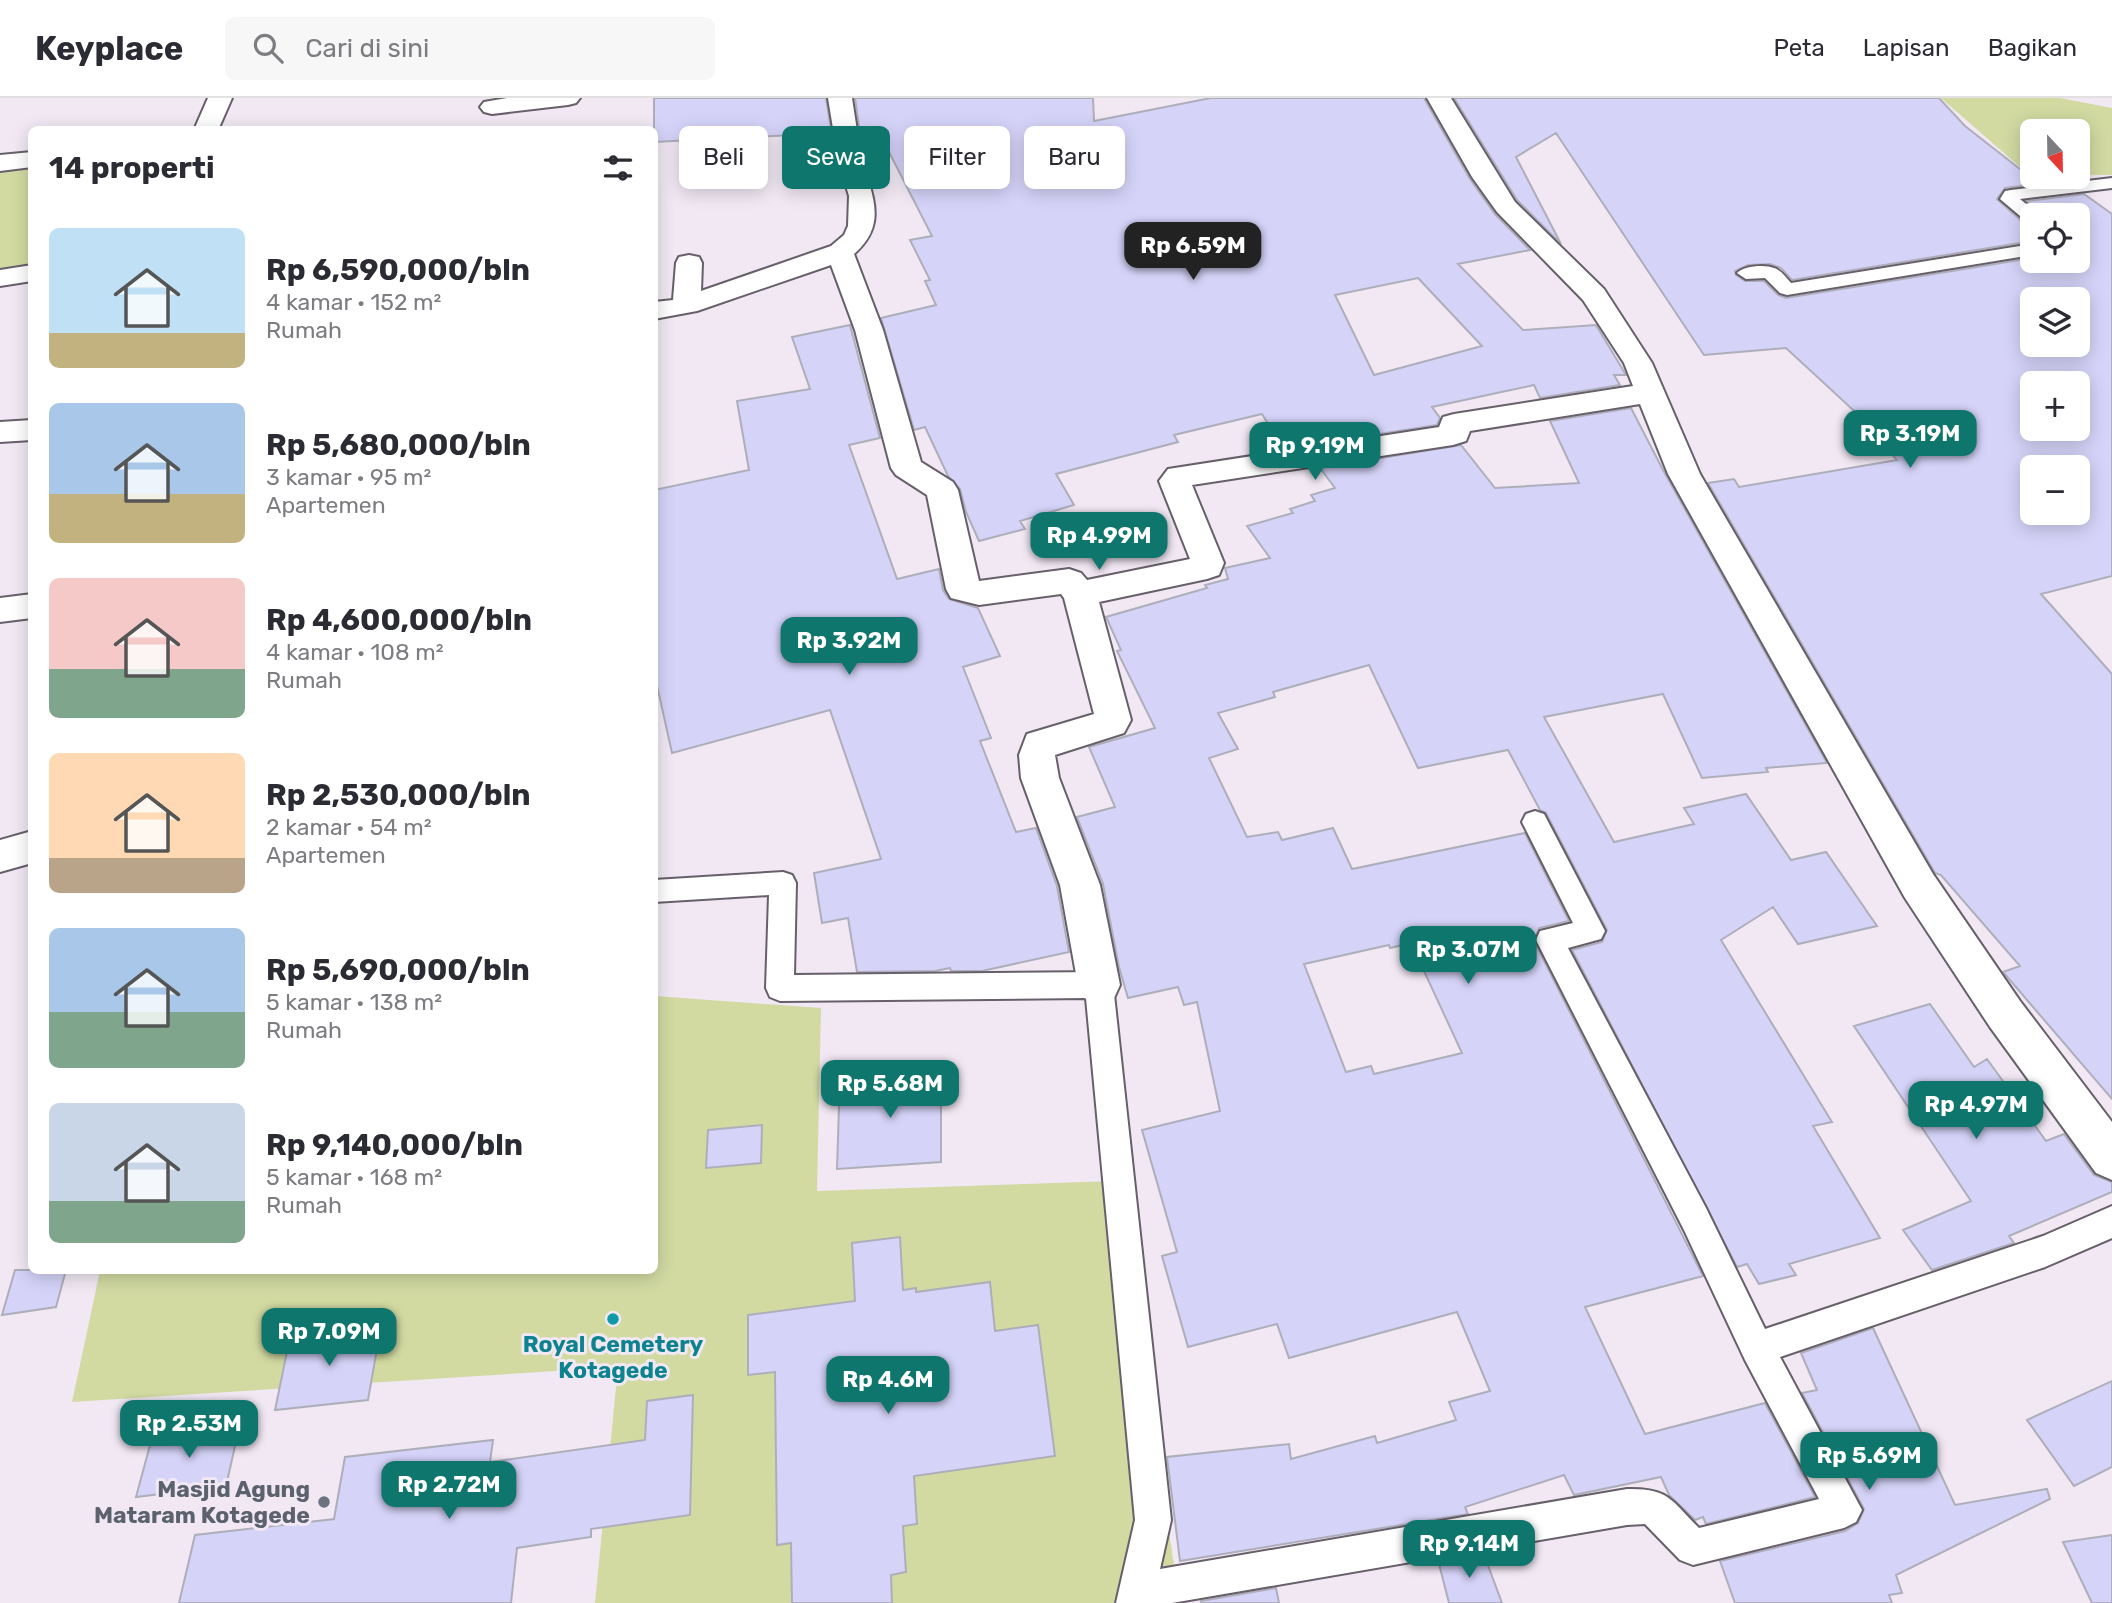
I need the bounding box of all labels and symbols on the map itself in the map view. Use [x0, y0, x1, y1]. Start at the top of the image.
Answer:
north arrow [2020, 119, 2090, 189]
pin: Rp 6.59M [1121, 222, 1265, 282]
pin: Rp 3.19M [1838, 410, 1982, 470]
pin: Rp 9.19M [1243, 422, 1387, 482]
pin: Rp 4.99M [1027, 512, 1171, 572]
pin: Rp 3.92M [777, 618, 921, 677]
pin: Rp 3.07M [1396, 926, 1540, 986]
pin: Rp 5.68M [818, 1060, 962, 1120]
pin: Rp 4.97M [1904, 1082, 2048, 1141]
pin: Rp 7.09M [257, 1308, 401, 1368]
marker: Royal Cemetery Kotagede [605, 1311, 621, 1327]
place label: Royal Cemetery Kotagede [523, 1330, 704, 1384]
pin: Rp 4.6M [823, 1356, 953, 1416]
pin: Rp 2.53M [117, 1400, 261, 1460]
pin: Rp 5.69M [1797, 1432, 1941, 1492]
pin: Rp 2.72M [377, 1462, 521, 1521]
place label: Masjid Agung Mataram Kotagede [94, 1475, 310, 1529]
marker: Masjid Agung Mataram Kotagede [316, 1494, 332, 1510]
pin: Rp 9.14M [1397, 1520, 1541, 1580]

